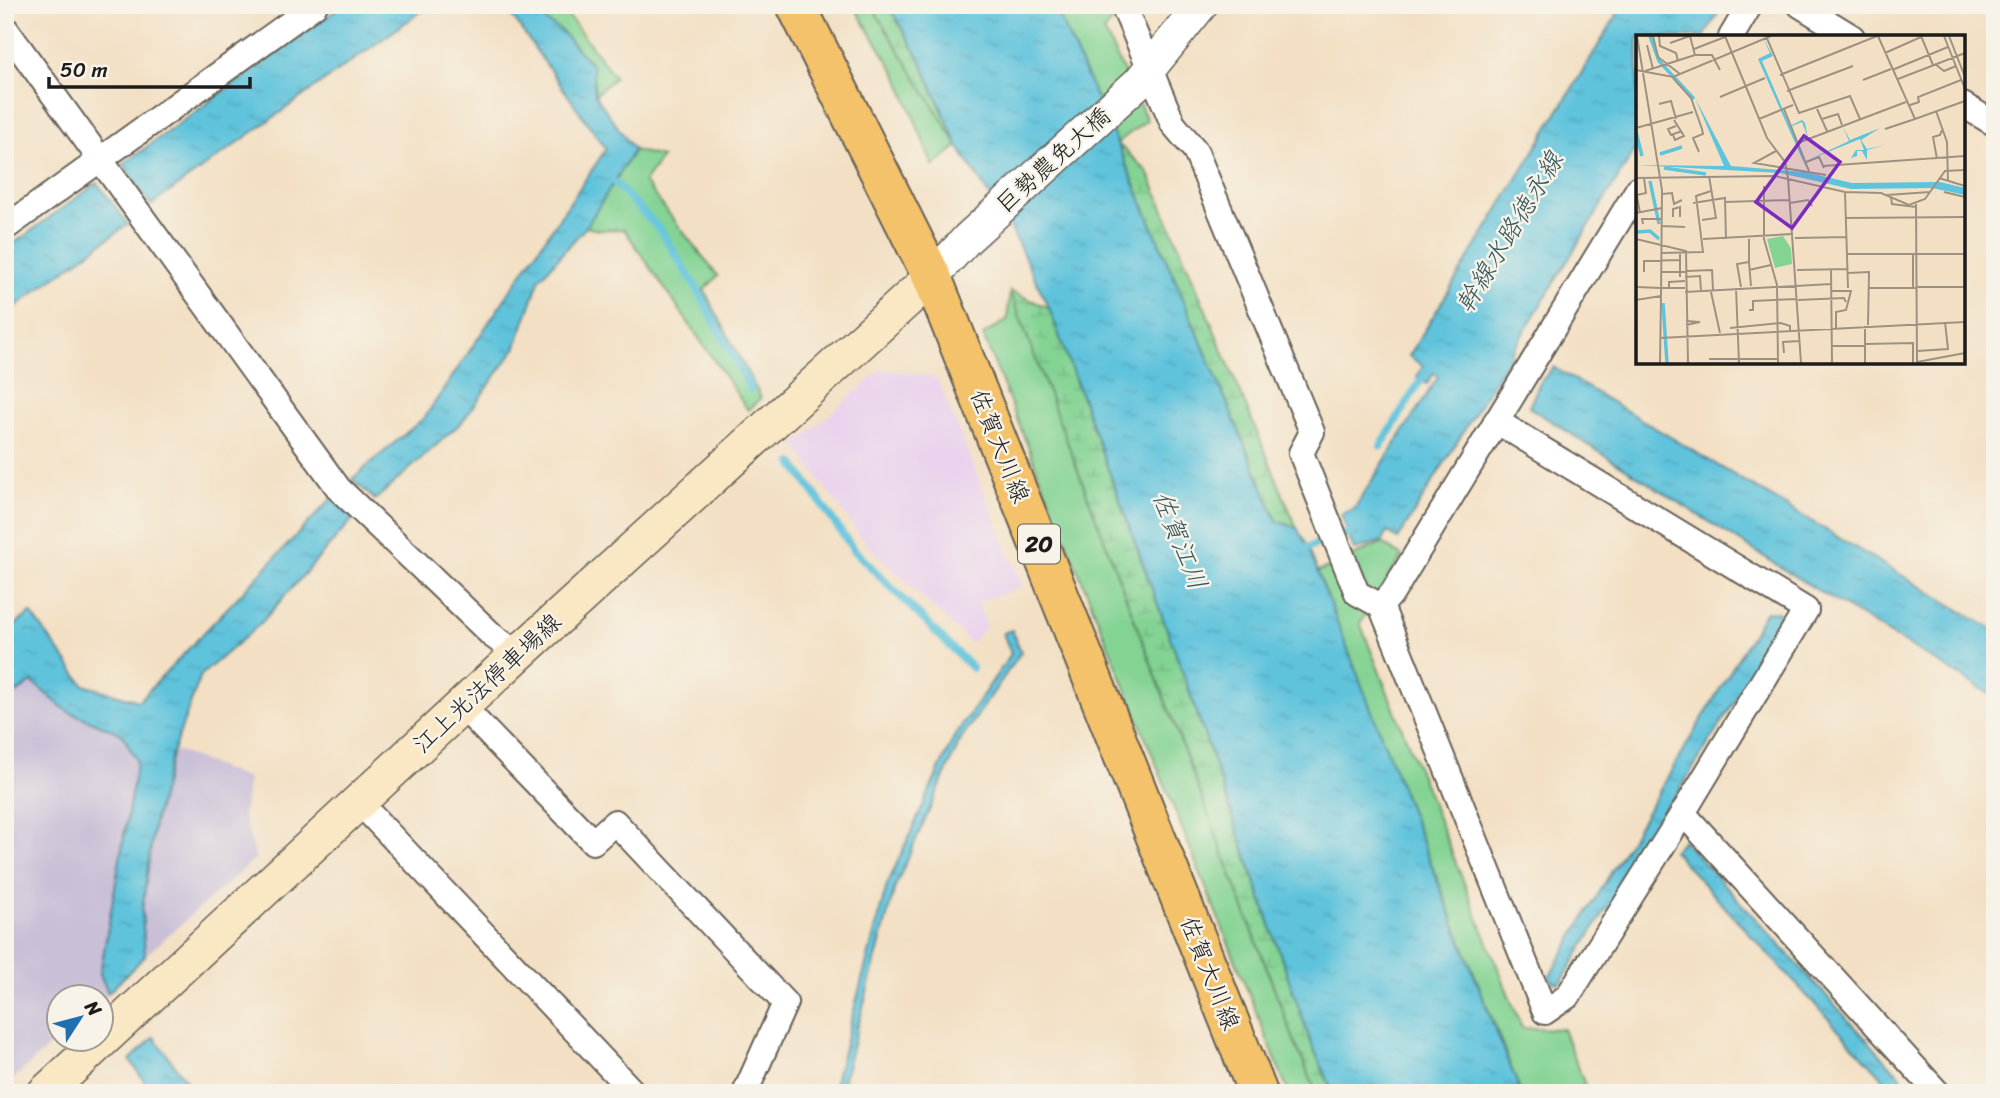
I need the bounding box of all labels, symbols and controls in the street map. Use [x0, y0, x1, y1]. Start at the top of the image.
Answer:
inset map [1636, 35, 1965, 364]
scale bar [49, 46, 250, 90]
text: 50 m [60, 51, 108, 89]
street label: 巨勢農免大橋 [985, 96, 1121, 224]
water label: 幹線水路徳永線 [1442, 141, 1576, 322]
street label: 佐賀大川線 [958, 383, 1042, 509]
water label: 佐賀江川 [1139, 483, 1221, 597]
road number: 20 [1018, 524, 1060, 564]
street label: 江上光法停車場線 [402, 602, 572, 764]
street label: 佐賀大川線 [1168, 910, 1252, 1036]
north arrow [46, 982, 116, 1052]
text: N [76, 992, 111, 1024]

